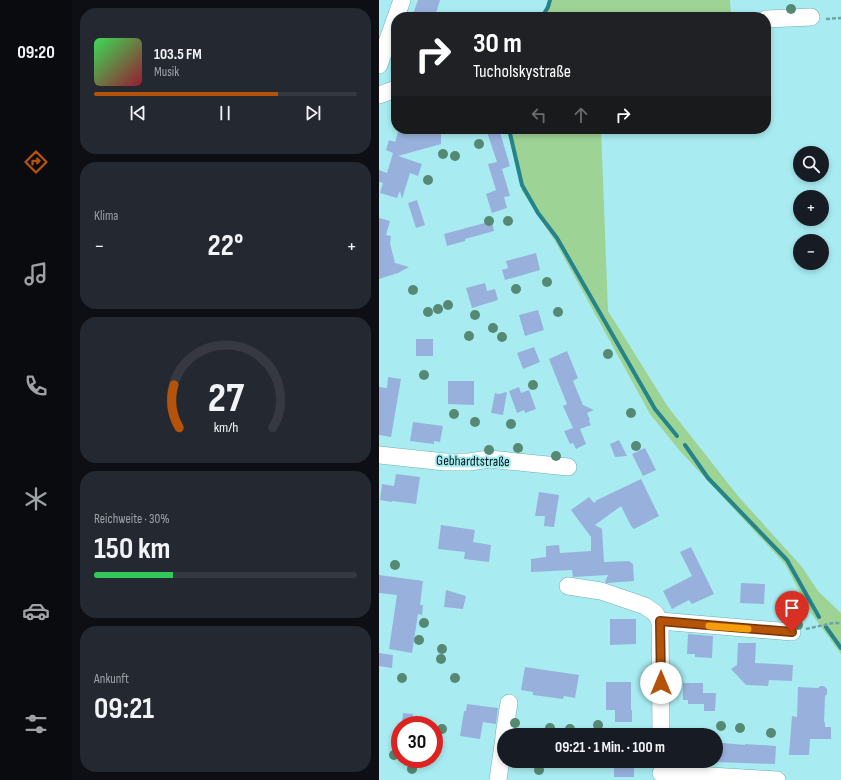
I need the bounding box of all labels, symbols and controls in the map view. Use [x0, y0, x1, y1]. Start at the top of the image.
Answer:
text: 30 m [473, 27, 522, 60]
icon: right [407, 28, 459, 80]
text: 09:20 [17, 42, 55, 63]
text: 103.5 FM [154, 45, 202, 64]
text: Tucholskystraße [473, 61, 571, 82]
text: Musik [154, 64, 179, 80]
icon: previous [127, 102, 149, 124]
icon: pause [214, 102, 236, 124]
icon: next [302, 102, 324, 124]
icon: left [528, 104, 550, 126]
icon: ahead [570, 104, 592, 126]
icon: right [612, 104, 634, 126]
map controls [793, 146, 829, 270]
button: search [793, 146, 829, 182]
icon: directions [22, 148, 50, 176]
button: + [793, 190, 829, 226]
text: Klima [94, 208, 118, 224]
text: 22° [208, 228, 243, 264]
text: − [94, 233, 105, 260]
text: + [346, 233, 357, 260]
button: − [793, 234, 829, 270]
icon: music [22, 260, 50, 288]
icon: phone [22, 372, 50, 400]
text: 27 [207, 374, 245, 423]
text: km/h [213, 419, 238, 436]
street label: Gebhardtstraße [436, 452, 510, 470]
icon: climate [22, 485, 50, 513]
text: Reichweite · 30% [94, 511, 170, 527]
text: 150 km [94, 531, 171, 567]
pin [775, 591, 809, 632]
icon: car [22, 597, 50, 625]
icon: arrive [781, 597, 803, 619]
position arrow [640, 662, 682, 704]
text: Ankunft [94, 671, 129, 687]
text: 09:21 [94, 691, 154, 727]
icon: filters [22, 710, 50, 738]
speed limit sign: 30 [391, 716, 443, 768]
text: 09:21 · 1 Min. · 100 m [555, 738, 665, 757]

